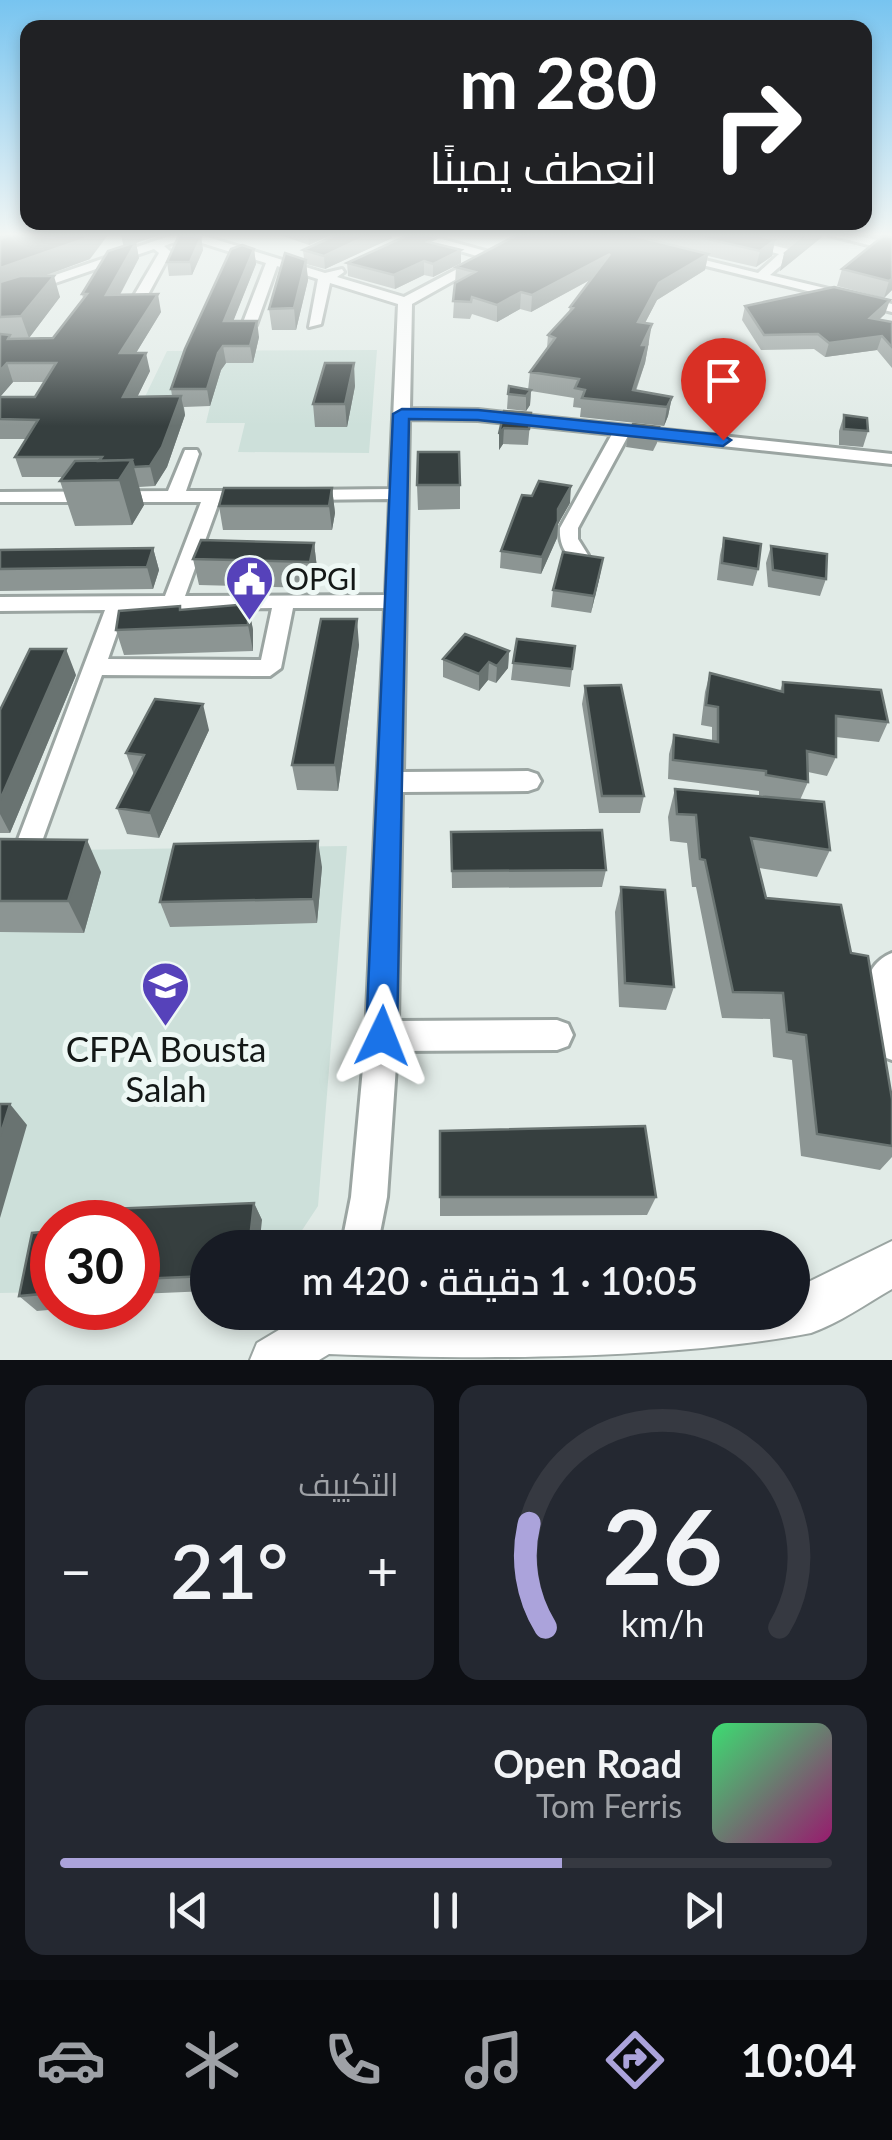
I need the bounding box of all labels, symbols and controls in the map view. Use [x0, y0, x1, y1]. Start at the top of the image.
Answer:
text: 280 m [460, 40, 657, 124]
icon: right [692, 60, 822, 190]
text: انعطف يمينًا [429, 140, 657, 194]
pin [681, 338, 766, 441]
icon: arrive [696, 353, 751, 408]
public building icon: OPGI [224, 554, 276, 622]
place label: OPGI [285, 560, 357, 596]
school or university icon: CFPA Bousta Salah [140, 960, 192, 1028]
position arrow [330, 984, 434, 1088]
place label: CFPA Bousta Salah [66, 1027, 266, 1109]
speed limit sign: 30 [30, 1200, 160, 1330]
text: 10:05 · 1 دقيقة · 420 m [302, 1257, 698, 1303]
text: التكييف [298, 1464, 399, 1503]
text: 26 [602, 1482, 723, 1607]
text: 21° [170, 1525, 288, 1615]
text: − [60, 1537, 92, 1603]
text: + [367, 1537, 399, 1603]
text: km/h [621, 1602, 705, 1645]
text: Open Road [493, 1740, 682, 1786]
text: Tom Ferris [536, 1786, 682, 1825]
icon: previous [161, 1883, 216, 1938]
icon: pause [418, 1883, 473, 1938]
icon: next [676, 1883, 731, 1938]
icon: car [36, 2025, 106, 2095]
icon: climate [177, 2025, 247, 2095]
icon: phone [318, 2025, 388, 2095]
icon: music [459, 2025, 529, 2095]
icon: directions [600, 2025, 670, 2095]
text: 10:04 [741, 2033, 857, 2087]

